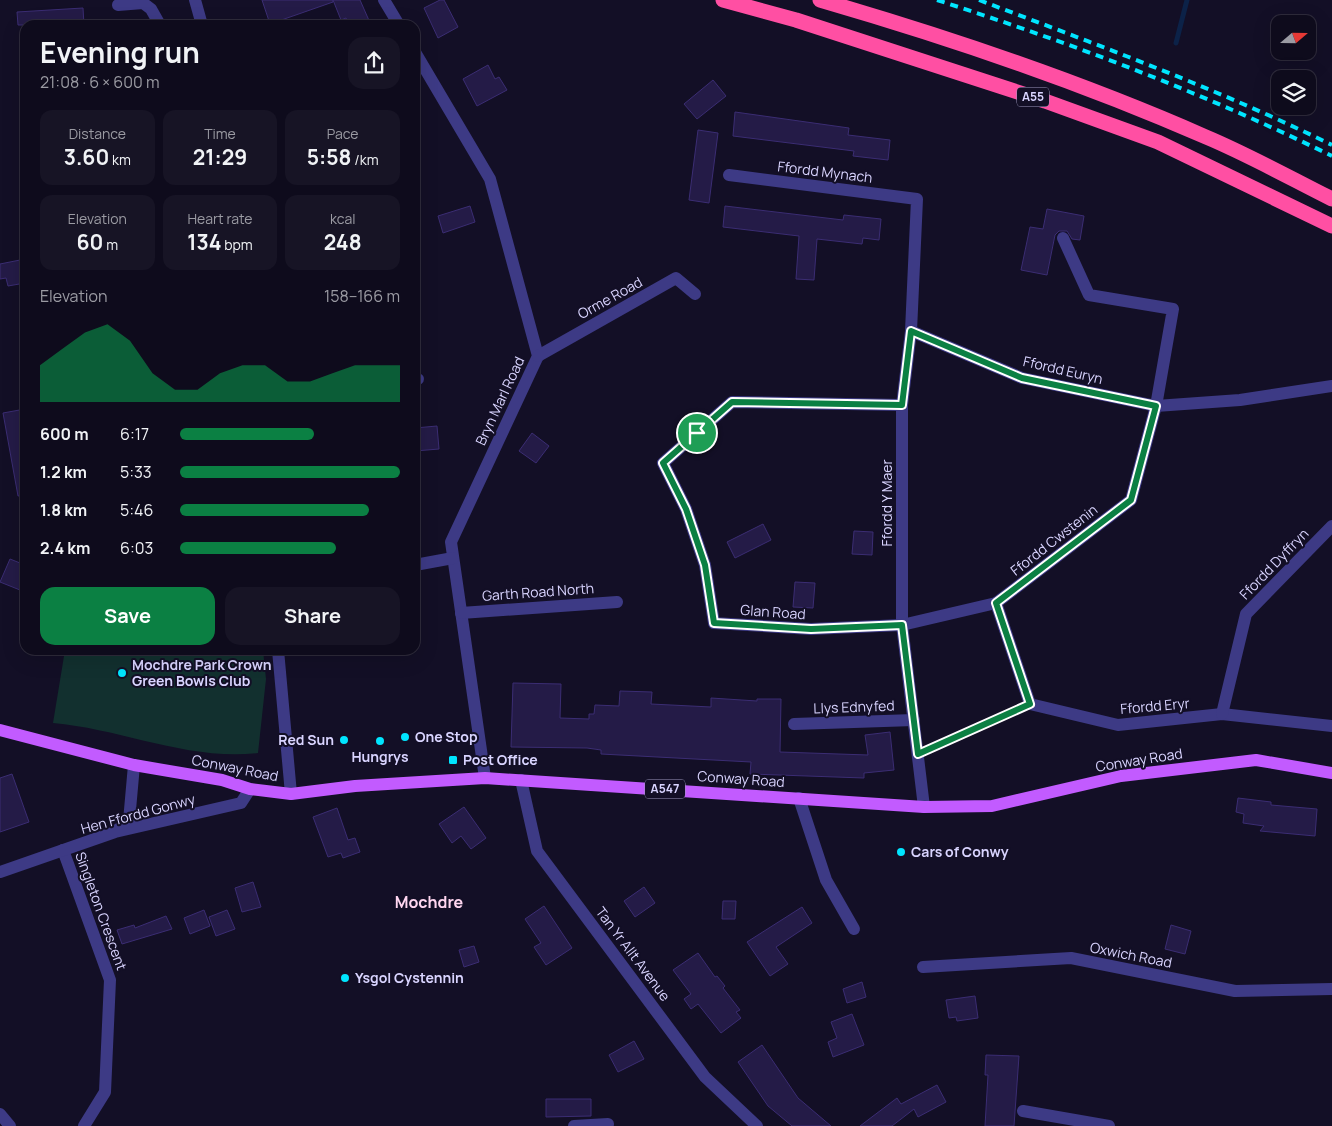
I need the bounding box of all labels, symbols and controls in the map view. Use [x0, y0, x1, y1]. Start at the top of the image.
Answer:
north arrow [1271, 15, 1316, 60]
map controls [1271, 15, 1316, 115]
text: Evening run [40, 33, 200, 71]
button: share [348, 37, 400, 89]
button: layers [1271, 70, 1316, 115]
text: 21:08 · 6 × 600 m [40, 71, 160, 93]
road number: A55 [1017, 88, 1049, 106]
text: Distance [69, 124, 126, 143]
text: Time [204, 124, 236, 143]
text: Pace [327, 124, 358, 143]
text: 3.60 [64, 143, 109, 171]
text: 21:29 [193, 143, 247, 171]
text: 5:58 [307, 143, 351, 171]
text: km [109, 150, 131, 169]
text: /km [351, 150, 379, 169]
street label: Ffordd Mynach [776, 156, 874, 187]
text: Elevation [68, 209, 127, 228]
text: Heart rate [188, 209, 252, 228]
text: kcal [330, 209, 355, 228]
text: 60 [77, 228, 103, 256]
text: 134 [187, 228, 221, 256]
text: 248 [324, 228, 362, 256]
text: m [103, 235, 118, 254]
text: bpm [221, 235, 253, 254]
street label: Orme Road [574, 272, 645, 323]
text: Elevation [40, 285, 108, 307]
text: 158–166 m [324, 285, 400, 307]
street label: Ffordd Euryn [1021, 351, 1105, 388]
street label: Bryn Marl Road [471, 353, 528, 448]
pin [676, 412, 718, 454]
icon: arrive [683, 419, 711, 447]
text: 600 m [40, 423, 89, 445]
text: 6:17 [120, 423, 149, 445]
street label: Ffordd Y Maer [877, 459, 896, 547]
text: 1.2 km [40, 461, 87, 483]
text: 5:33 [120, 461, 152, 483]
text: 1.8 km [40, 499, 87, 521]
text: 5:46 [120, 499, 153, 521]
street label: Ffordd Cwstenin [1006, 500, 1101, 580]
street label: Ffordd Dyffryn [1235, 524, 1312, 603]
text: 2.4 km [40, 537, 90, 559]
text: 6:03 [120, 537, 153, 559]
street label: Garth Road North [481, 578, 595, 605]
button: Save [40, 587, 215, 645]
button: Share [225, 587, 400, 645]
street label: Glan Road [740, 600, 806, 623]
place label: Mochdre Park Crown Green Bowls Club [132, 655, 272, 690]
marker: Mochdre Park Crown Green Bowls Club [116, 667, 128, 679]
street label: Ffordd Eryr [1119, 693, 1190, 718]
street label: Llys Ednyfed [813, 696, 895, 717]
place label: One Stop [415, 727, 478, 746]
place label: Red Sun [278, 730, 334, 749]
marker: One Stop [399, 731, 411, 743]
marker: Red Sun [338, 734, 350, 746]
marker: Hungrys [374, 735, 386, 747]
street label: Conway Road [1094, 743, 1184, 776]
place label: Hungrys [351, 747, 409, 766]
street label: Conway Road [190, 750, 280, 785]
place label: Post Office [463, 750, 538, 769]
marker: Post Office [447, 754, 459, 766]
street label: Conway Road [697, 766, 785, 791]
road number: A547 [645, 780, 685, 799]
street label: Hen Ffordd Gonwy [79, 789, 198, 838]
place label: Cars of Conwy [911, 842, 1009, 861]
marker: Cars of Conwy [895, 846, 907, 858]
street label: Singleton Crescent [71, 849, 132, 973]
district label: Mochdre [395, 891, 464, 913]
street label: Tan Yr Allt Avenue [592, 903, 675, 1005]
street label: Oxwich Road [1088, 937, 1174, 972]
place label: Ysgol Cystennin [355, 968, 464, 987]
marker: Ysgol Cystennin [339, 972, 351, 984]

